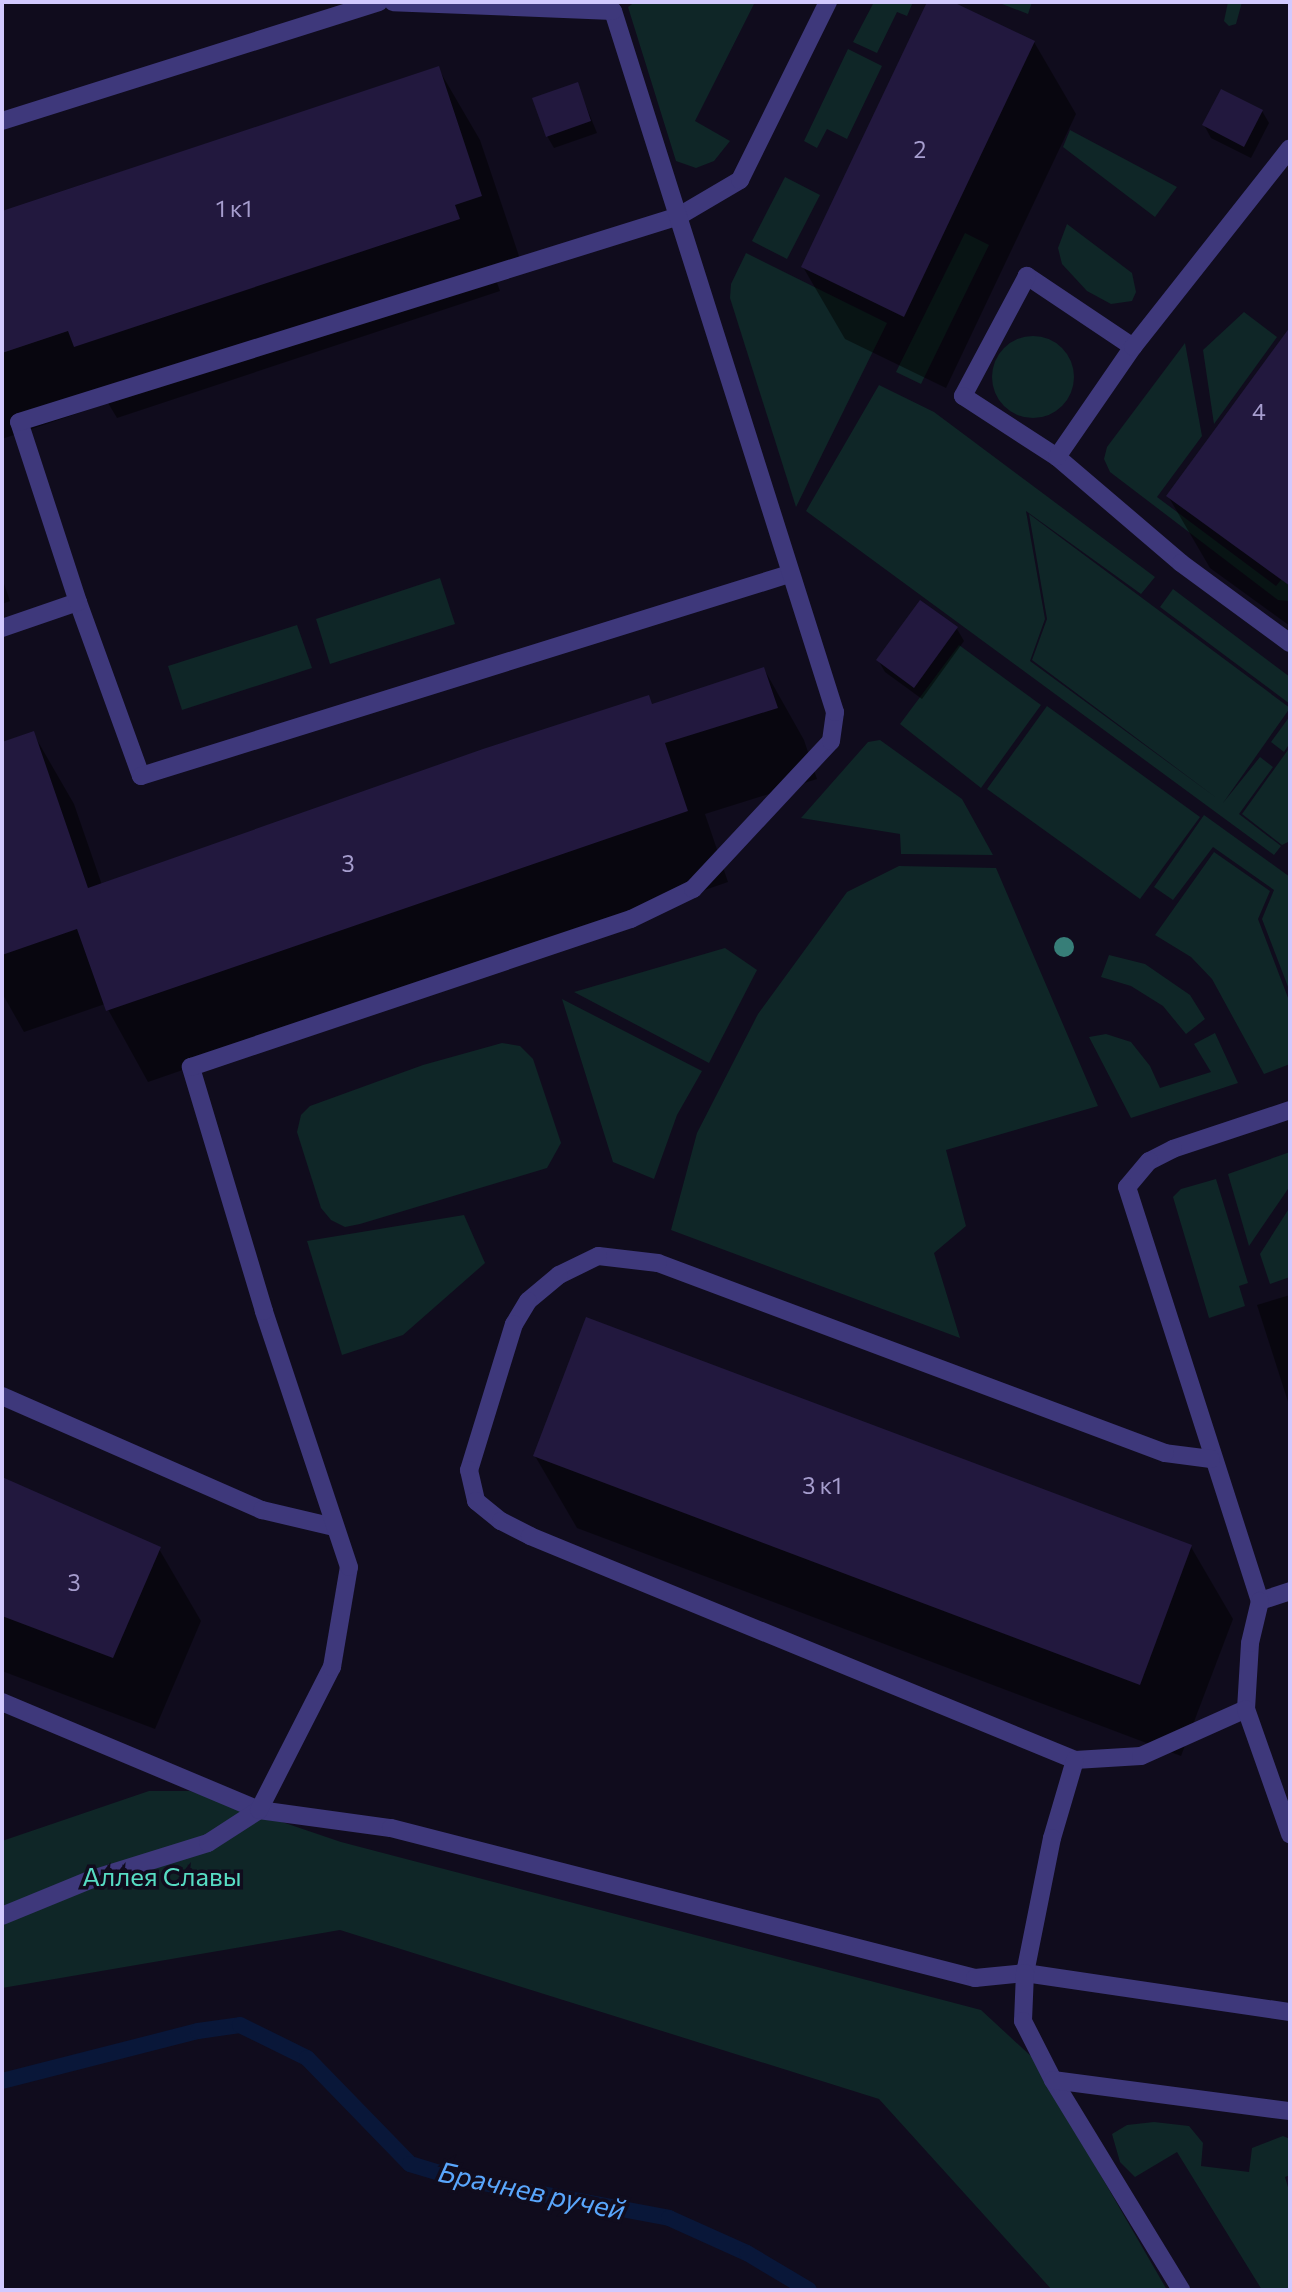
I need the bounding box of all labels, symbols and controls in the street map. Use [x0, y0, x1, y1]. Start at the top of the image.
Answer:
house number: 2 [914, 135, 926, 163]
house number: 1 к1 [216, 194, 252, 222]
house number: 4 [1252, 397, 1266, 425]
house number: 3 [341, 849, 355, 877]
house number: 3 к1 [802, 1471, 842, 1499]
house number: 3 [67, 1568, 81, 1596]
park label: Аллея Славы [82, 1860, 242, 1892]
water label: Брачнев ручей [436, 2154, 628, 2226]

